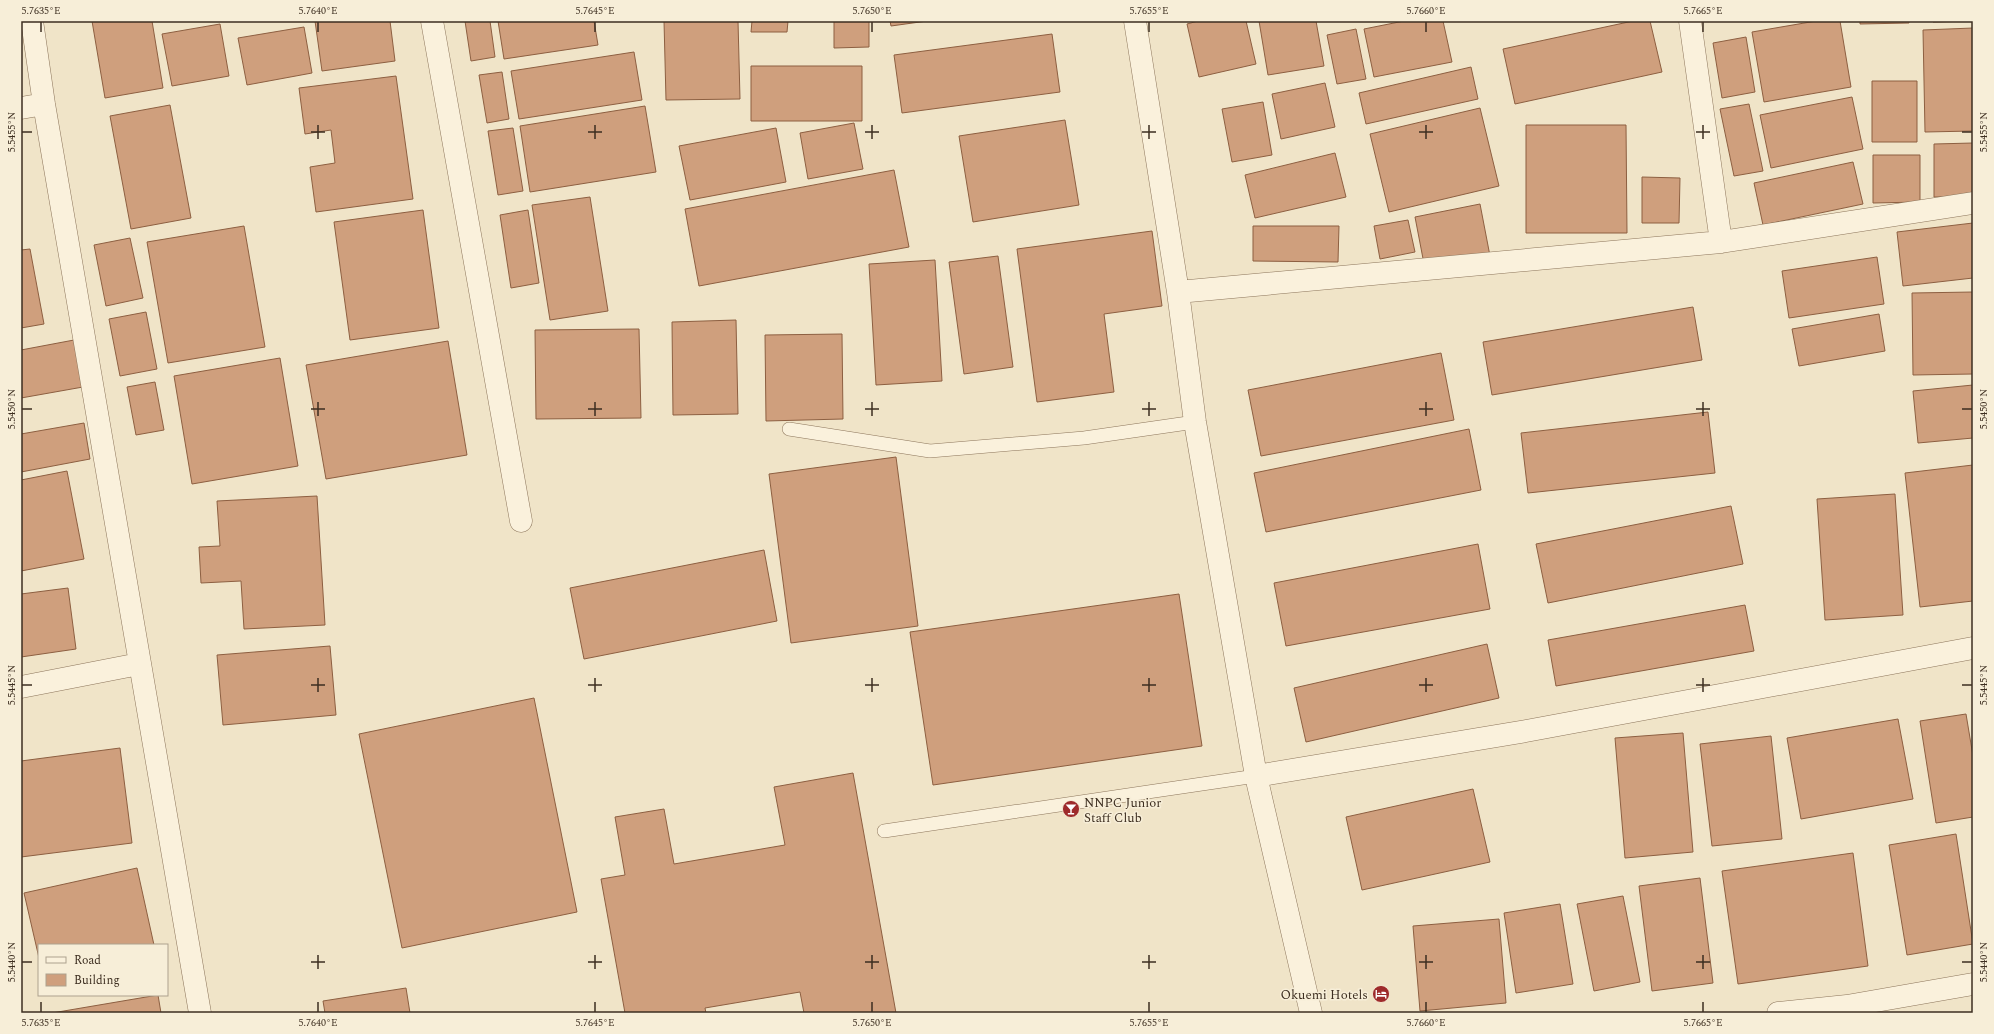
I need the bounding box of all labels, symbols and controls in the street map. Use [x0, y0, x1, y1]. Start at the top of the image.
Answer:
text: 5.7635°E [21, 3, 61, 19]
text: 5.7640°E [298, 3, 338, 19]
text: 5.7645°E [575, 3, 615, 19]
text: 5.7650°E [852, 3, 892, 19]
text: 5.7655°E [1129, 3, 1169, 19]
text: 5.7660°E [1406, 3, 1446, 19]
text: 5.7665°E [1683, 3, 1723, 19]
text: 5.5455°N [4, 112, 20, 152]
text: 5.5455°N [1976, 112, 1992, 152]
text: 5.5450°N [4, 389, 20, 429]
text: 5.5450°N [1976, 389, 1992, 429]
text: 5.5445°N [4, 665, 20, 705]
text: 5.5445°N [1976, 665, 1992, 705]
place label: NNPC Junior Staff Club [1084, 793, 1161, 828]
bar icon: NNPC Junior Staff Club [1061, 799, 1081, 819]
text: 5.5440°N [4, 942, 20, 982]
text: 5.5440°N [1976, 942, 1992, 982]
legend [38, 944, 168, 996]
text: Road [74, 951, 101, 970]
text: Building [74, 971, 120, 990]
hotel icon: Okuemi Hotels [1371, 984, 1391, 1004]
place label: Okuemi Hotels [1280, 985, 1368, 1005]
text: 5.7635°E [21, 1015, 61, 1031]
text: 5.7640°E [298, 1015, 338, 1031]
text: 5.7645°E [575, 1015, 615, 1031]
text: 5.7650°E [852, 1015, 892, 1031]
text: 5.7655°E [1129, 1015, 1169, 1031]
text: 5.7660°E [1406, 1015, 1446, 1031]
text: 5.7665°E [1683, 1015, 1723, 1031]

